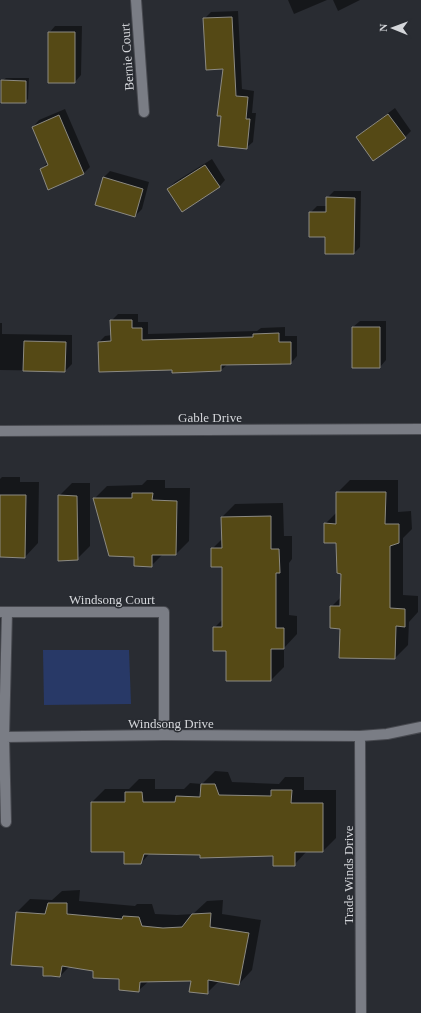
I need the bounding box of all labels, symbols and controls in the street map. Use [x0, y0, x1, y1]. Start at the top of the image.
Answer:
north arrow [373, 8, 413, 48]
street label: Bernie Court [117, 22, 137, 91]
text: N [377, 24, 389, 32]
street label: Gable Drive [178, 410, 242, 425]
street label: Windsong Court [69, 592, 155, 607]
street label: Windsong Drive [128, 716, 214, 731]
street label: Trade Winds Drive [341, 825, 356, 925]

